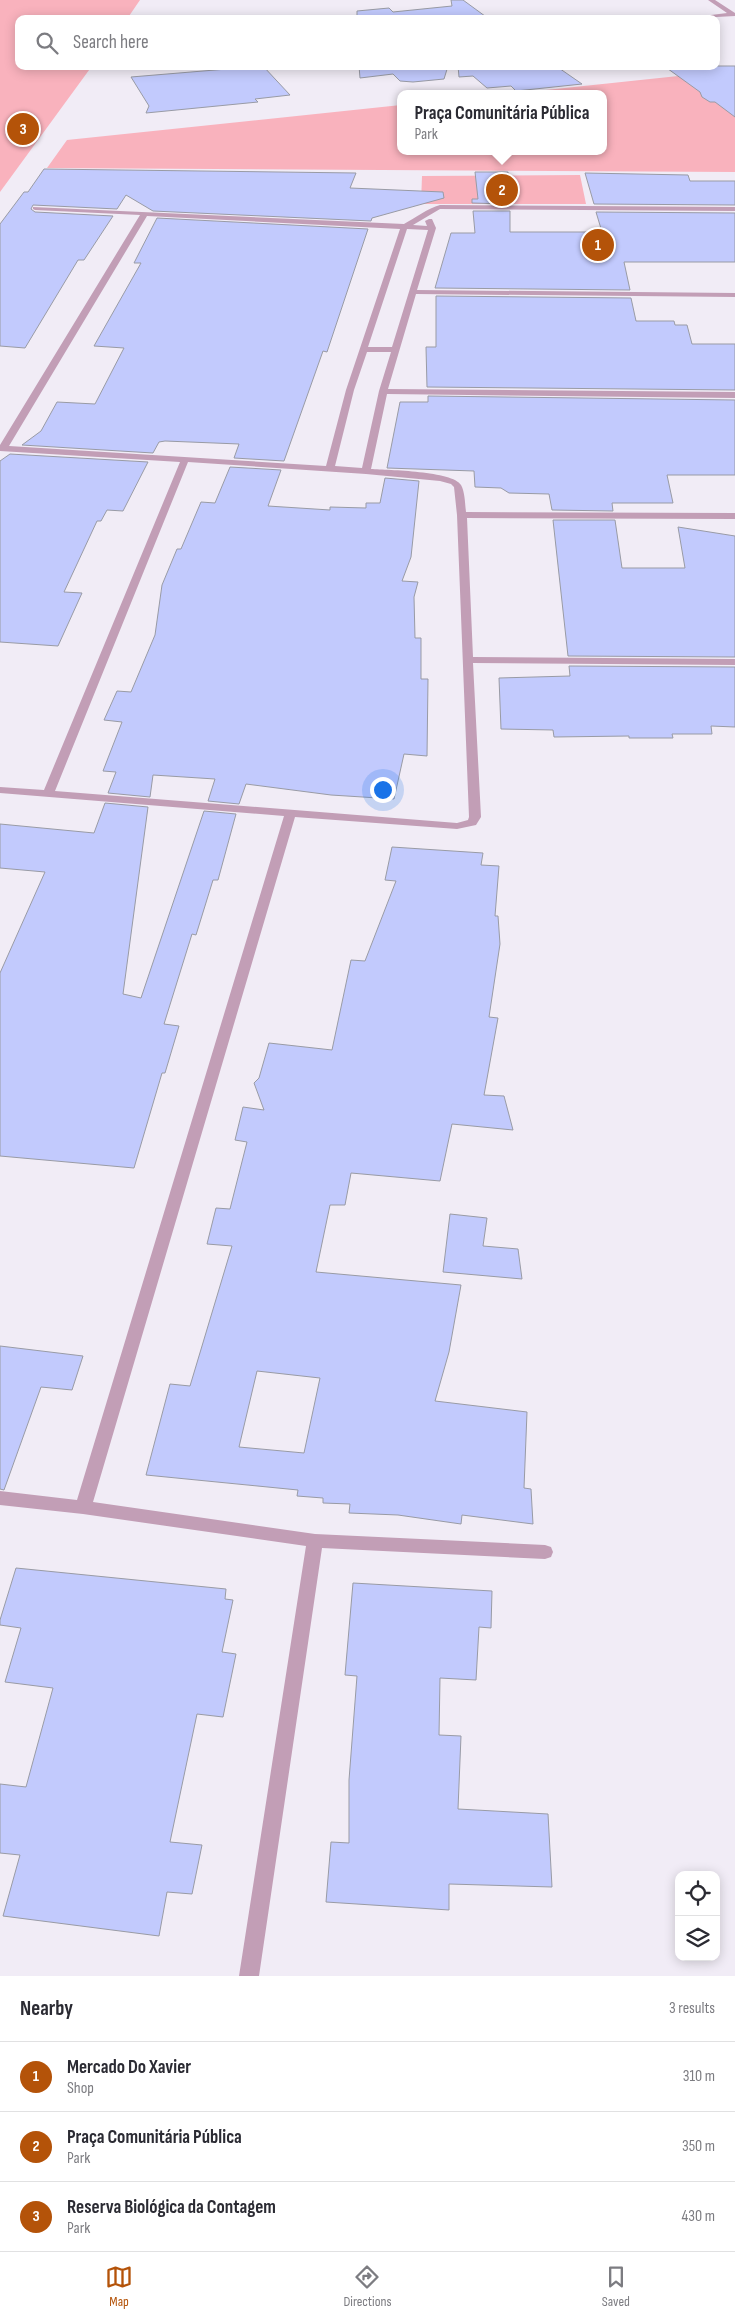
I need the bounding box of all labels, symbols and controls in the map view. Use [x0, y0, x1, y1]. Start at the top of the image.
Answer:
search box [15, 15, 720, 70]
icon: search [33, 29, 61, 57]
text: Search here [73, 31, 149, 54]
popup [397, 90, 607, 155]
text: Praça Comunitária Pública [415, 102, 589, 125]
pin: 3 [7, 110, 39, 148]
text: Park [415, 125, 438, 144]
pin: 2 [486, 171, 518, 209]
pin: 1 [582, 226, 614, 264]
your location [370, 777, 396, 803]
map controls [675, 1871, 720, 1961]
button: locate [675, 1871, 720, 1916]
button: layers [675, 1916, 720, 1961]
text: Nearby [20, 1996, 73, 2021]
text: 3 results [669, 1999, 715, 2018]
text: Mercado Do Xavier [67, 2056, 191, 2079]
text: 1 [33, 2067, 39, 2086]
text: 310 m [683, 2067, 715, 2086]
text: Shop [67, 2079, 94, 2098]
text: Praça Comunitária Pública [67, 2126, 242, 2149]
text: 2 [32, 2137, 40, 2156]
text: 350 m [682, 2137, 715, 2156]
text: Park [67, 2149, 90, 2168]
text: Reserva Biológica da Contagem [67, 2196, 276, 2219]
text: 3 [32, 2207, 40, 2226]
text: 430 m [682, 2207, 715, 2226]
text: Park [67, 2219, 90, 2238]
tab: Map [105, 2263, 133, 2310]
tab: Directions [343, 2263, 392, 2310]
tab: Saved [602, 2263, 630, 2310]

